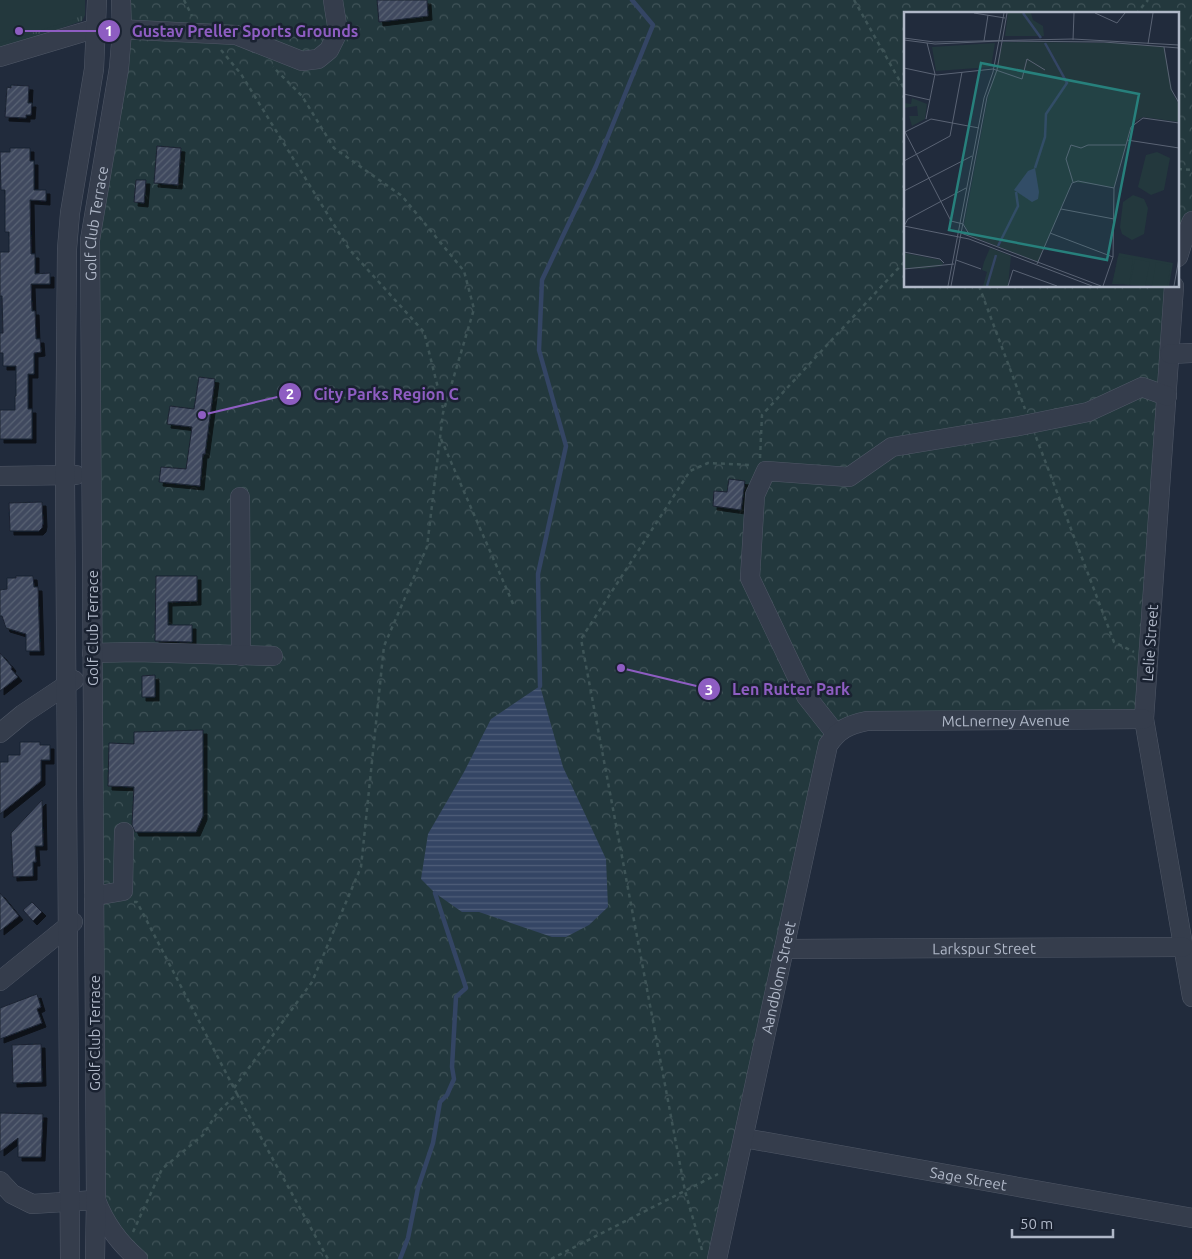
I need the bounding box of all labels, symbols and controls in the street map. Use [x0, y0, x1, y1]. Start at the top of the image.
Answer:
inset map [904, 12, 1180, 288]
callout: Gustav Preller Sports Grounds [96, 16, 368, 47]
text: 1 [105, 22, 113, 39]
text: Gustav Preller Sports Grounds [132, 22, 358, 40]
street label: Golf Club Terrace [82, 165, 111, 281]
callout: City Parks Region C [278, 379, 468, 410]
text: 2 [286, 385, 294, 402]
text: City Parks Region C [313, 385, 459, 403]
street label: Golf Club Terrace [84, 570, 101, 686]
street label: Lelie Street [1139, 604, 1161, 682]
callout: Len Rutter Park [697, 674, 860, 705]
text: Len Rutter Park [732, 680, 850, 698]
text: 3 [705, 681, 713, 698]
street label: McLnerney Avenue [942, 711, 1070, 729]
street label: Aandblom Street [757, 920, 798, 1035]
street label: Larkspur Street [932, 939, 1036, 957]
street label: Golf Club Terrace [86, 975, 103, 1091]
street label: Sage Street [929, 1163, 1008, 1193]
scale bar [1012, 1206, 1113, 1238]
text: 50 m [1020, 1215, 1053, 1232]

